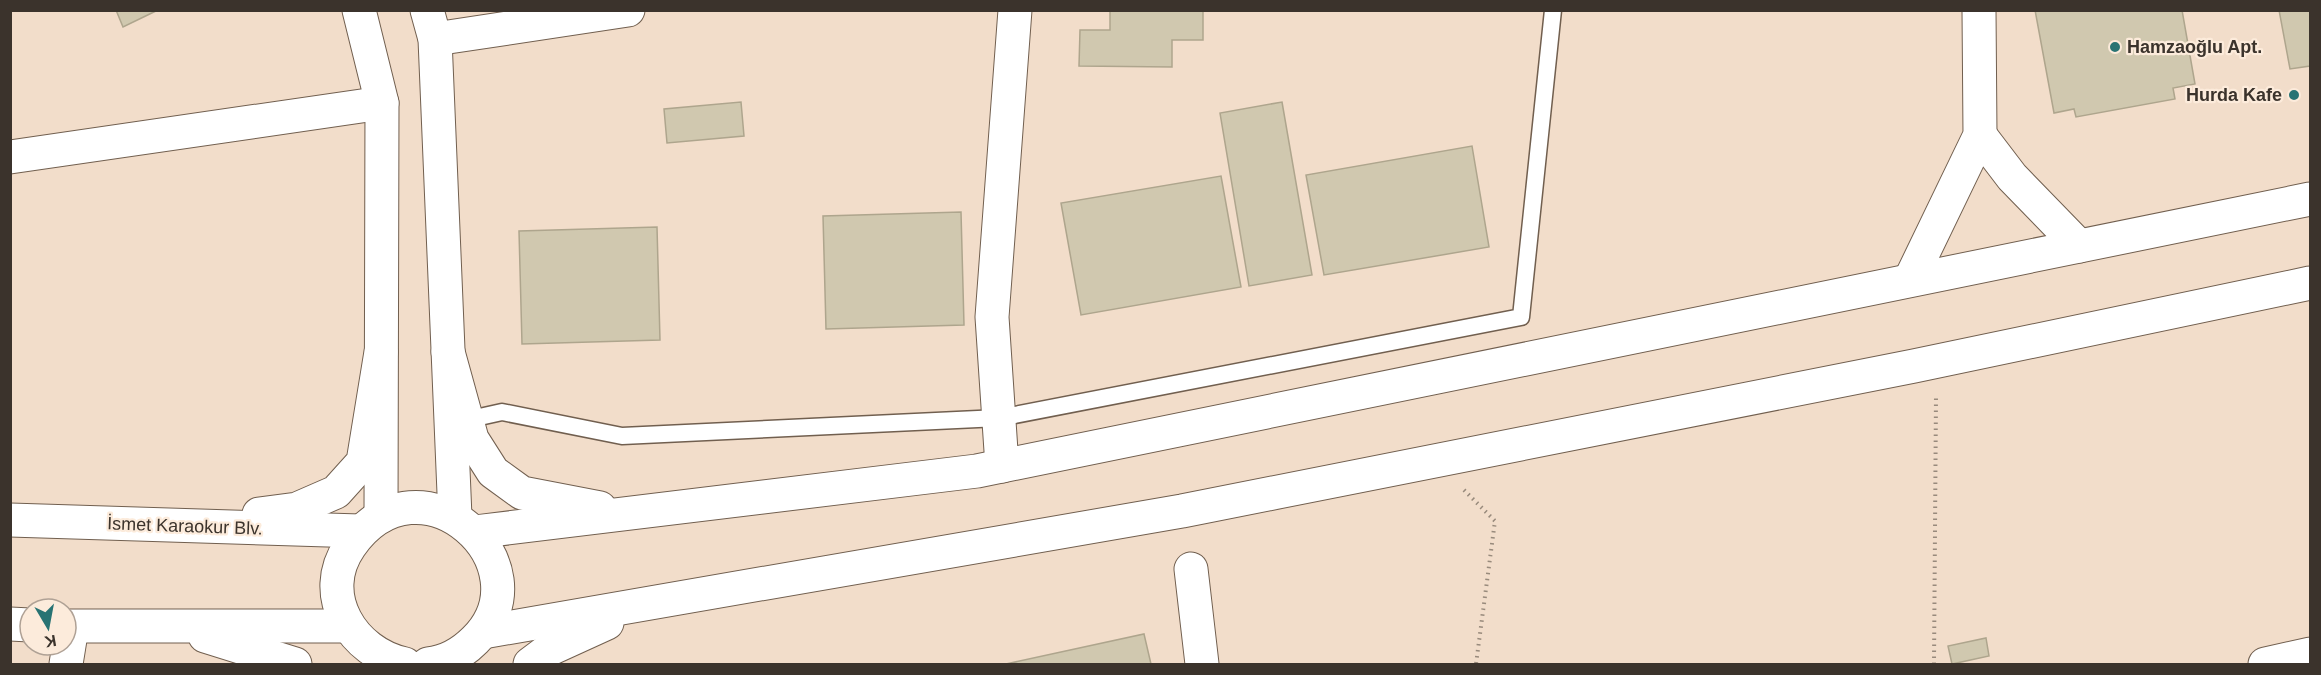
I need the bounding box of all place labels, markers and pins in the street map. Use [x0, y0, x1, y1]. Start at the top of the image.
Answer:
place label: Hamzaoğlu Apt. [2127, 37, 2262, 57]
marker: Hamzaoğlu Apt. [2108, 40, 2122, 54]
place label: Hurda Kafe [2186, 85, 2282, 105]
marker: Hurda Kafe [2287, 88, 2301, 102]

